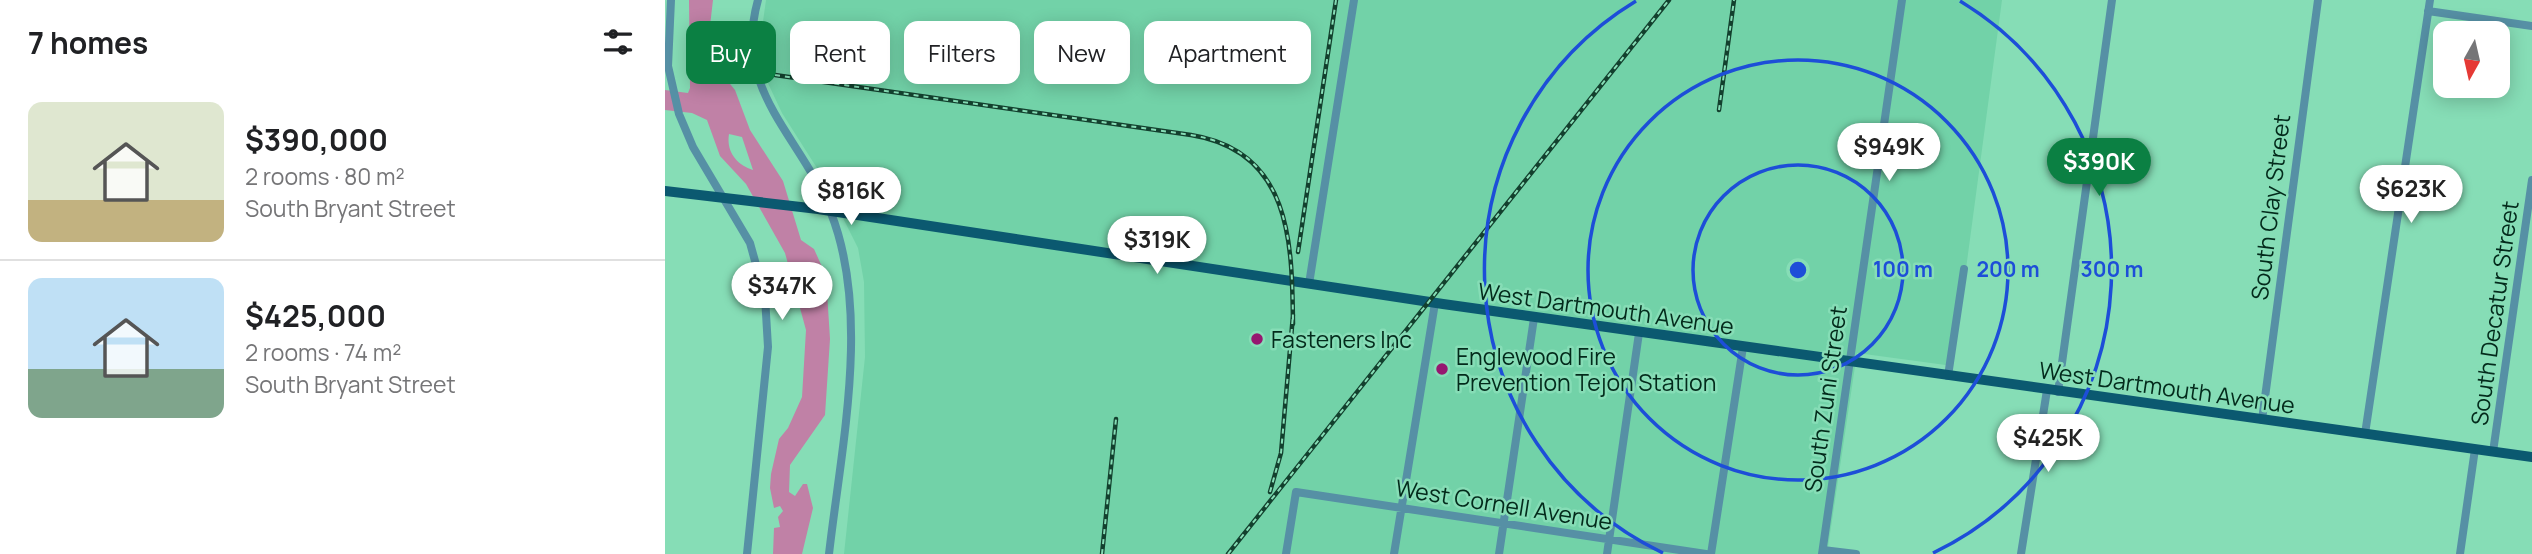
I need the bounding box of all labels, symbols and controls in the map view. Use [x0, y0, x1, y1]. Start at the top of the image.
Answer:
chip: Buy [686, 21, 776, 84]
chip: Rent [790, 21, 890, 84]
chip: Filters [904, 21, 1020, 84]
chip: New [1034, 21, 1130, 84]
chip: Apartment [1144, 21, 1311, 84]
north arrow [2433, 21, 2509, 98]
map controls [2433, 21, 2510, 98]
text: 7 homes [28, 22, 148, 63]
icon: filters [599, 23, 637, 61]
street label: South Clay Street [2243, 112, 2297, 302]
text: $390,000 [245, 119, 388, 160]
pin: $949K [1840, 124, 1938, 183]
icon: home [84, 130, 168, 214]
text: $949K [1853, 130, 1925, 162]
pin: $390K [2050, 138, 2148, 198]
text: $390K [2063, 145, 2135, 177]
text: 2 rooms · 80 m² [245, 160, 405, 192]
pin: $623K [2362, 166, 2460, 225]
pin: $816K [802, 168, 900, 227]
text: $623K [2376, 172, 2446, 204]
text: $816K [817, 174, 885, 206]
text: South Bryant Street [245, 192, 456, 224]
street label: South Decatur Street [2462, 199, 2526, 427]
pin: $319K [1108, 216, 1206, 276]
text: $319K [1123, 223, 1191, 255]
text: 100 m [1873, 255, 1933, 283]
text: 200 m [1976, 255, 2040, 283]
text: 300 m [2081, 255, 2143, 283]
centre of rings [1786, 258, 1810, 282]
pin: $347K [733, 262, 831, 322]
text: $347K [748, 269, 816, 301]
street label: West Dartmouth Avenue [1476, 274, 1736, 342]
text: $425,000 [245, 295, 386, 336]
street label: South Zuni Street [1796, 304, 1854, 494]
icon: home [84, 306, 168, 390]
place label: Fasteners Inc [1271, 323, 1412, 355]
marker: Fasteners Inc [1249, 331, 1265, 347]
text: 2 rooms · 74 m² [245, 336, 401, 368]
place label: Englewood Fire Prevention Tejon Station [1456, 340, 1716, 398]
street label: West Dartmouth Avenue [2037, 353, 2297, 421]
marker: Englewood Fire Prevention Tejon Station [1434, 361, 1450, 377]
text: South Bryant Street [245, 368, 456, 400]
pin: $425K [1999, 414, 2097, 474]
text: $425K [2013, 421, 2083, 453]
street label: West Cornell Avenue [1393, 471, 1615, 537]

